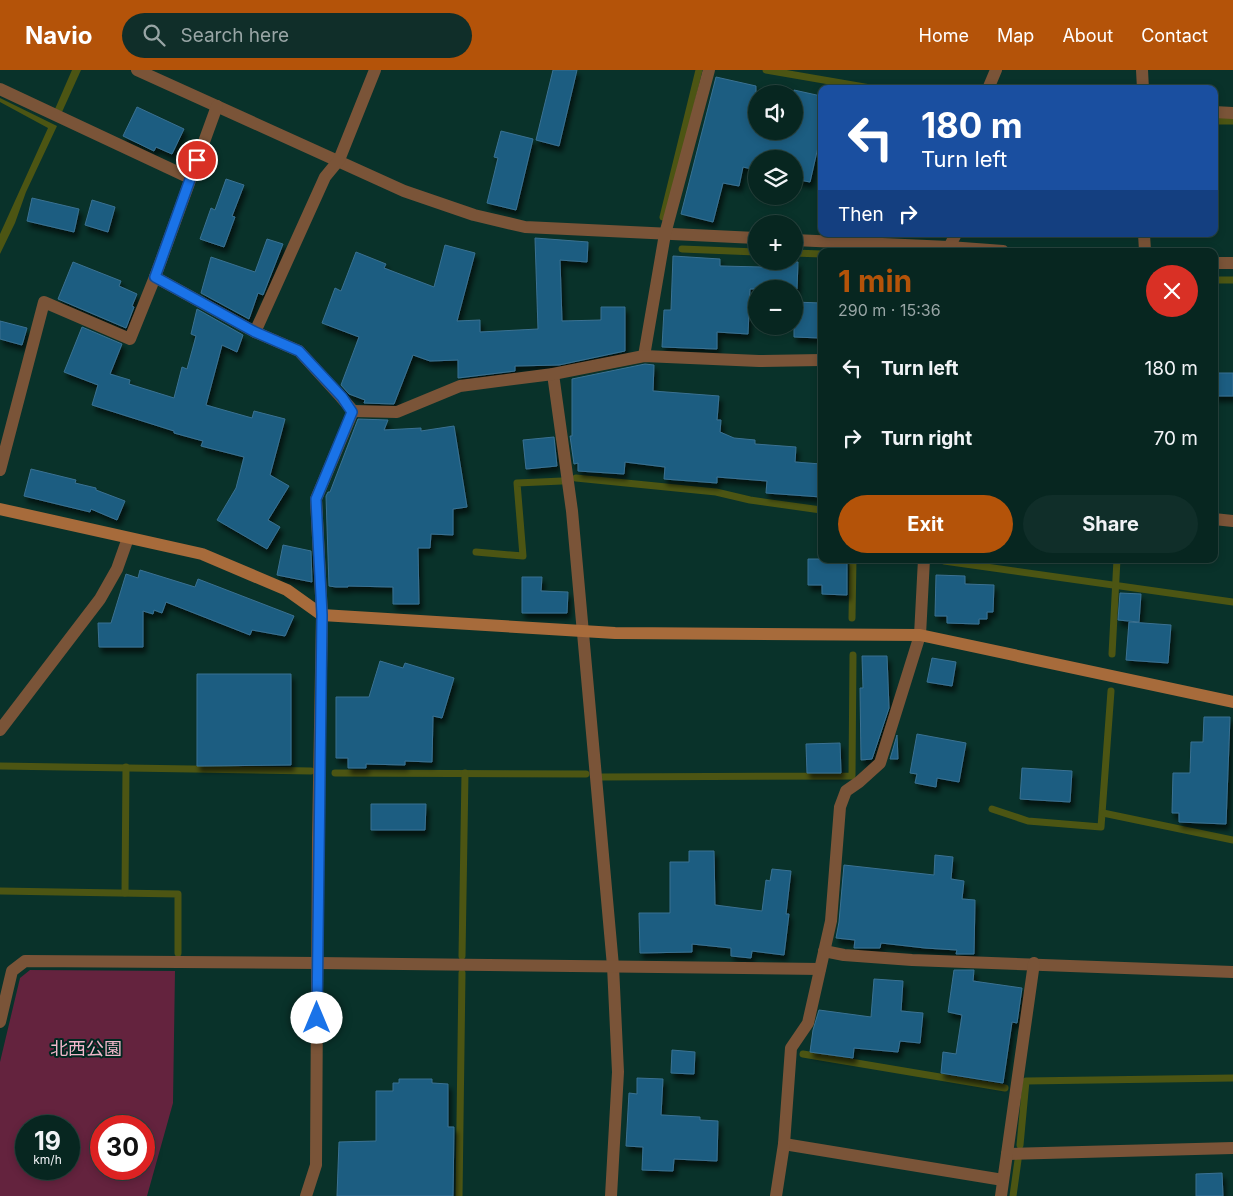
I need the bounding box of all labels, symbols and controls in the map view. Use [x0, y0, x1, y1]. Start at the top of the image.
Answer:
search box [122, 13, 472, 58]
text: Navio [25, 21, 92, 50]
icon: search [140, 21, 168, 49]
text: Search here [180, 24, 289, 47]
text: Home [919, 25, 969, 46]
text: Map [997, 25, 1034, 46]
text: About [1062, 25, 1113, 46]
text: Contact [1141, 25, 1208, 46]
map controls [748, 85, 803, 335]
button: sound [748, 85, 803, 140]
text: 180 m [921, 104, 1023, 146]
icon: left [838, 105, 903, 170]
pin [176, 139, 218, 181]
icon: arrive [183, 146, 211, 174]
text: Turn left [921, 146, 1007, 172]
button: layers [748, 150, 803, 205]
icon: right [894, 200, 922, 228]
text: Then [838, 203, 884, 226]
button: + [748, 215, 803, 270]
text: 1 min [838, 263, 912, 299]
button: close [1146, 265, 1198, 317]
button: − [748, 280, 803, 335]
text: 290 m · 15:36 [838, 300, 941, 320]
icon: left [838, 354, 866, 382]
text: Turn left [881, 357, 959, 380]
text: 180 m [1145, 357, 1198, 380]
icon: right [838, 424, 866, 452]
text: Turn right [881, 427, 972, 450]
text: 70 m [1154, 427, 1198, 450]
button: Exit [838, 495, 1013, 553]
button: Share [1023, 495, 1198, 553]
position arrow [290, 991, 342, 1043]
park label: 北西公園 [50, 1038, 122, 1059]
speed limit sign: 30 [90, 1115, 155, 1180]
text: 19 [34, 1126, 61, 1156]
text: km/h [33, 1152, 62, 1167]

